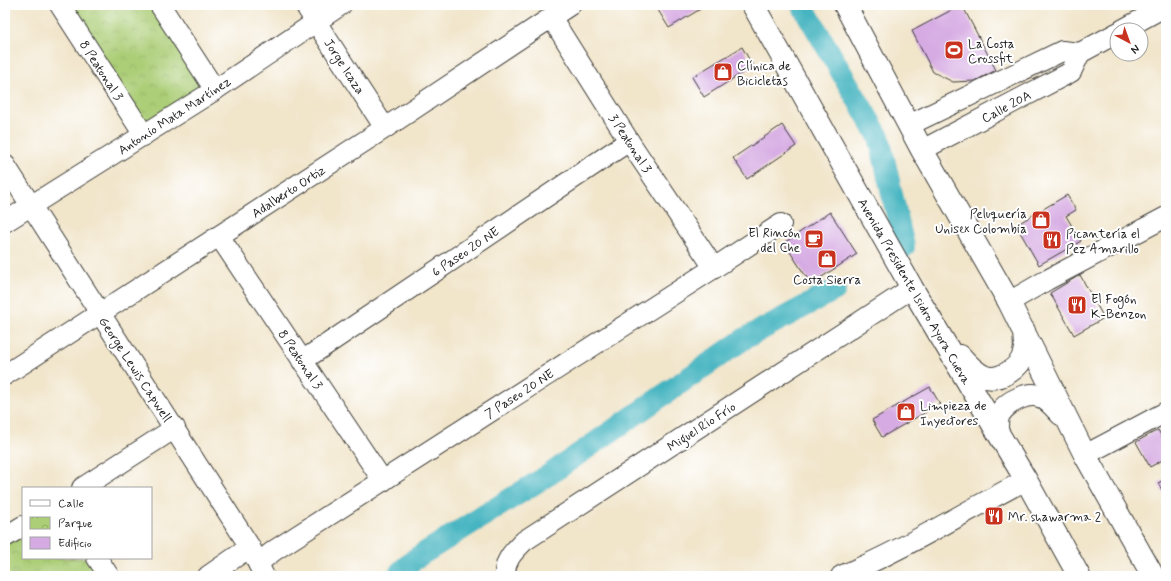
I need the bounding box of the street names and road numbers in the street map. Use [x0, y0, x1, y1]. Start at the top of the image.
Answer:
street label: Jorge Icaza [319, 36, 368, 98]
street label: 8 Peatonal 3 [75, 37, 127, 104]
street label: Antonio Mata Martínez [115, 73, 234, 159]
street label: Calle 20A [979, 87, 1034, 127]
street label: 3 Peatonal 3 [604, 111, 655, 177]
street label: Adalberto Ortiz [249, 162, 329, 222]
street label: Avenida Presidente Isidro Ayora Cueva [853, 195, 974, 388]
street label: 6 Paseo 20 NE [429, 223, 503, 281]
street label: George Lewis Capwell [94, 314, 175, 426]
street label: 8 Peatonal 3 [274, 327, 326, 393]
street label: 7 Paseo 20 NE [482, 365, 558, 423]
street label: Miguel Río Frío [664, 398, 741, 458]

